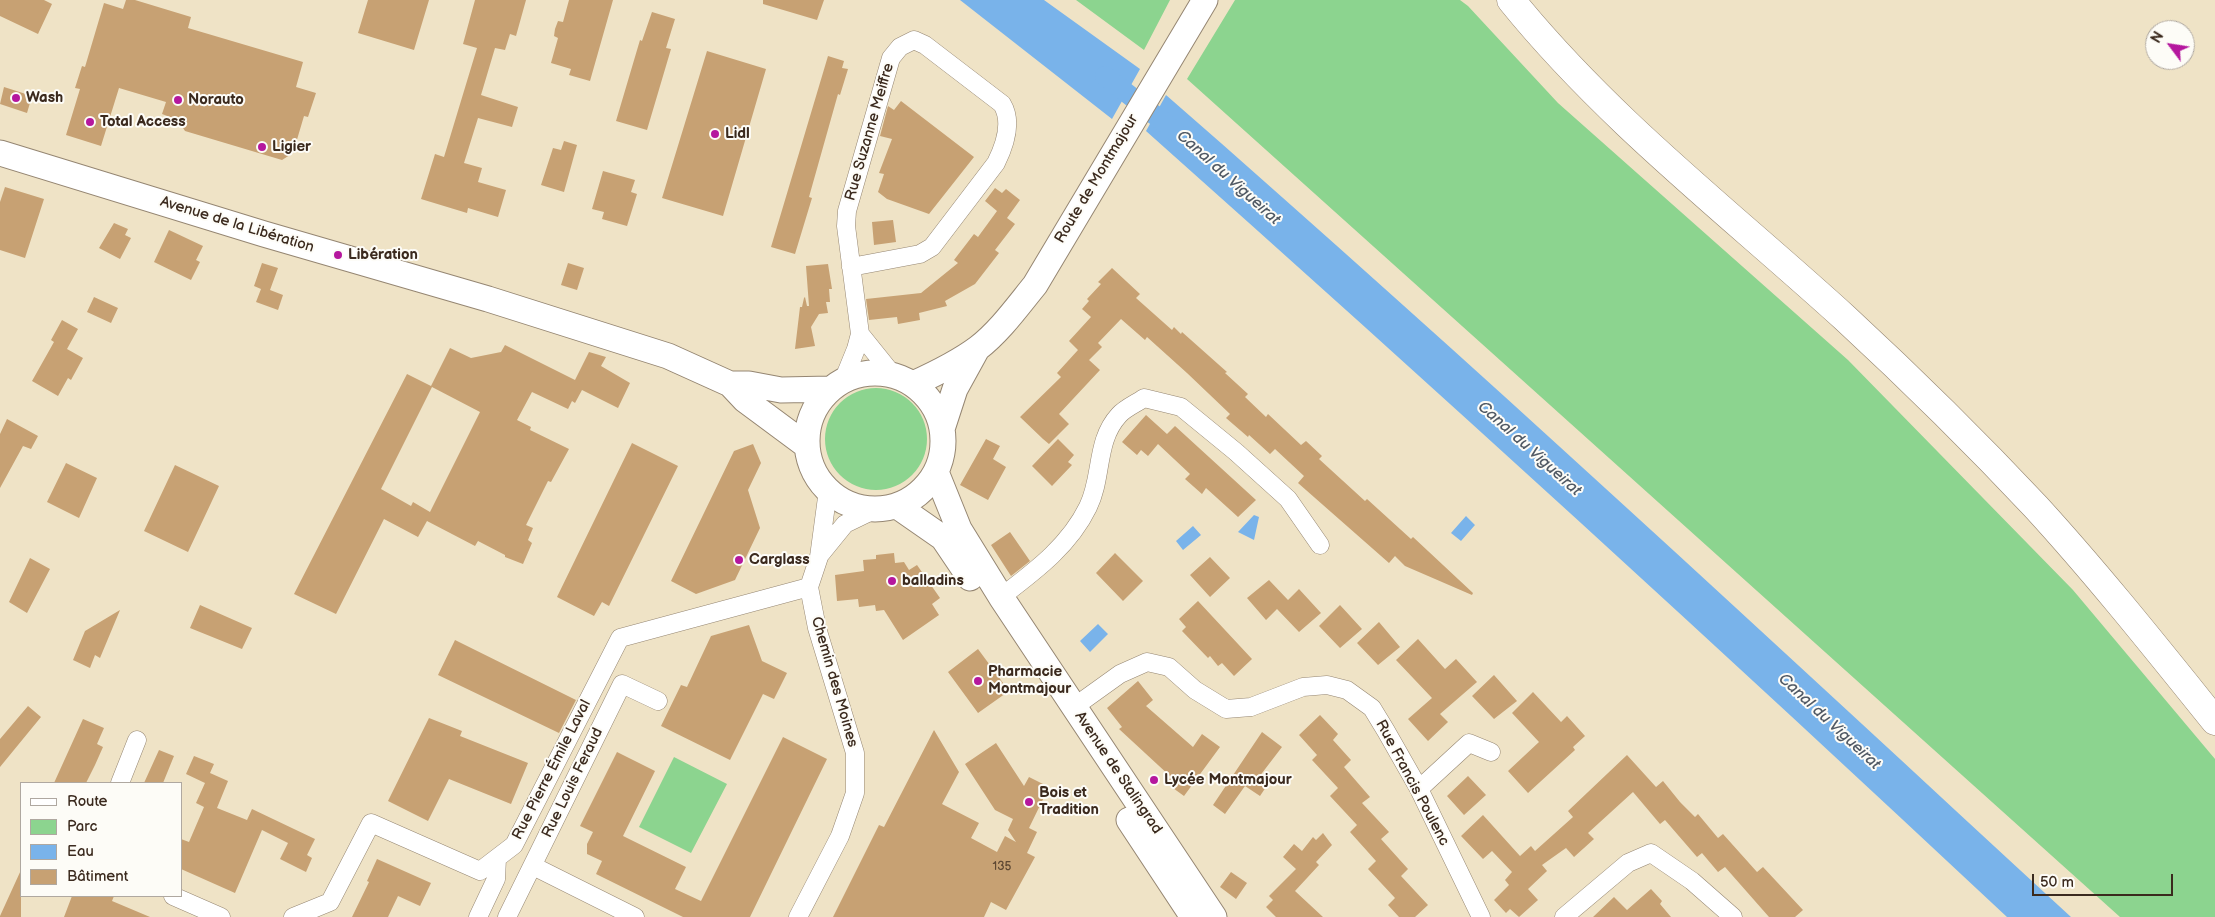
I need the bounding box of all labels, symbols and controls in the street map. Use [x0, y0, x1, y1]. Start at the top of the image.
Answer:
north arrow [2145, 20, 2195, 70]
text: N [2148, 29, 2168, 46]
street label: Rue Suzanne Meiffre [842, 61, 898, 203]
place label: Wash [26, 89, 63, 107]
place label: Norauto [188, 91, 244, 109]
marker: Wash [10, 92, 22, 104]
marker: Norauto [172, 94, 184, 106]
street label: Route de Montmajour [1051, 111, 1143, 247]
place label: Total Access [100, 113, 186, 131]
marker: Total Access [84, 116, 96, 128]
place label: Lidl [725, 125, 750, 143]
water label: Canal du Vigueirat [1172, 127, 1284, 229]
marker: Lidl [709, 128, 721, 140]
place label: Ligier [272, 138, 311, 156]
marker: Ligier [256, 141, 268, 153]
street label: Avenue de la Libération [158, 193, 316, 257]
place label: Libération [348, 246, 418, 264]
marker: Libération [332, 249, 344, 261]
water label: Canal du Vigueirat [1473, 398, 1585, 500]
place label: Carglass [749, 551, 810, 569]
marker: Carglass [733, 554, 745, 566]
place label: balladins [902, 572, 964, 590]
marker: balladins [886, 575, 898, 587]
street label: Chemin des Moines [807, 615, 861, 749]
place label: Pharmacie Montmajour [988, 663, 1071, 698]
water label: Canal du Vigueirat [1774, 670, 1884, 774]
marker: Pharmacie Montmajour [972, 675, 984, 687]
street label: Rue Pierre Émile Laval [509, 697, 595, 843]
street label: Avenue de Stalingrad [1070, 708, 1166, 838]
street label: Rue Francis Poulenc [1371, 717, 1453, 849]
street label: Rue Louis Feraud [539, 725, 607, 841]
place label: Lycée Montmajour [1164, 771, 1292, 789]
marker: Lycée Montmajour [1148, 774, 1160, 786]
legend [20, 782, 182, 897]
place label: Bois et Tradition [1039, 784, 1099, 819]
text: Route [67, 792, 107, 811]
marker: Bois et Tradition [1023, 796, 1035, 808]
text: Parc [67, 817, 97, 836]
text: Eau [67, 842, 94, 861]
house number: 135 [993, 860, 1011, 874]
scale bar [2035, 864, 2176, 896]
text: Bâtiment [67, 867, 128, 886]
text: 50 m [2040, 873, 2074, 892]

